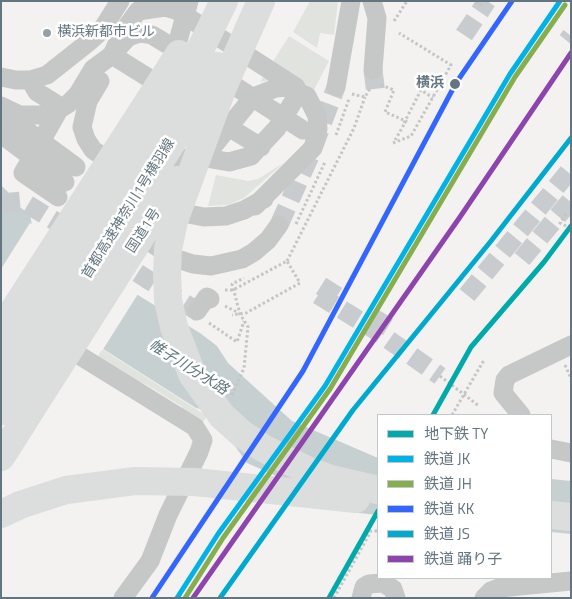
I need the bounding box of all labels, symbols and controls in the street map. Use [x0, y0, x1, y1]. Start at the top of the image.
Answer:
place label: 横浜新都市ビル [57, 25, 155, 41]
marker: 横浜新都市ビル [41, 27, 53, 39]
place label: 横浜 [416, 76, 444, 92]
marker: 横浜 [448, 77, 462, 91]
street label: 首都高速神奈川1号横羽線 [79, 136, 179, 282]
street label: 国道1号 [123, 206, 165, 256]
water label: 帷子川分水路 [145, 337, 231, 399]
legend [377, 414, 552, 579]
text: 地下鉄 TY [424, 422, 488, 445]
text: 鉄道 JK [424, 447, 470, 470]
text: 鉄道 JH [424, 472, 472, 495]
text: 鉄道 KK [424, 497, 474, 520]
text: 鉄道 JS [424, 522, 470, 545]
text: 鉄道 踊り子 [424, 547, 502, 570]

